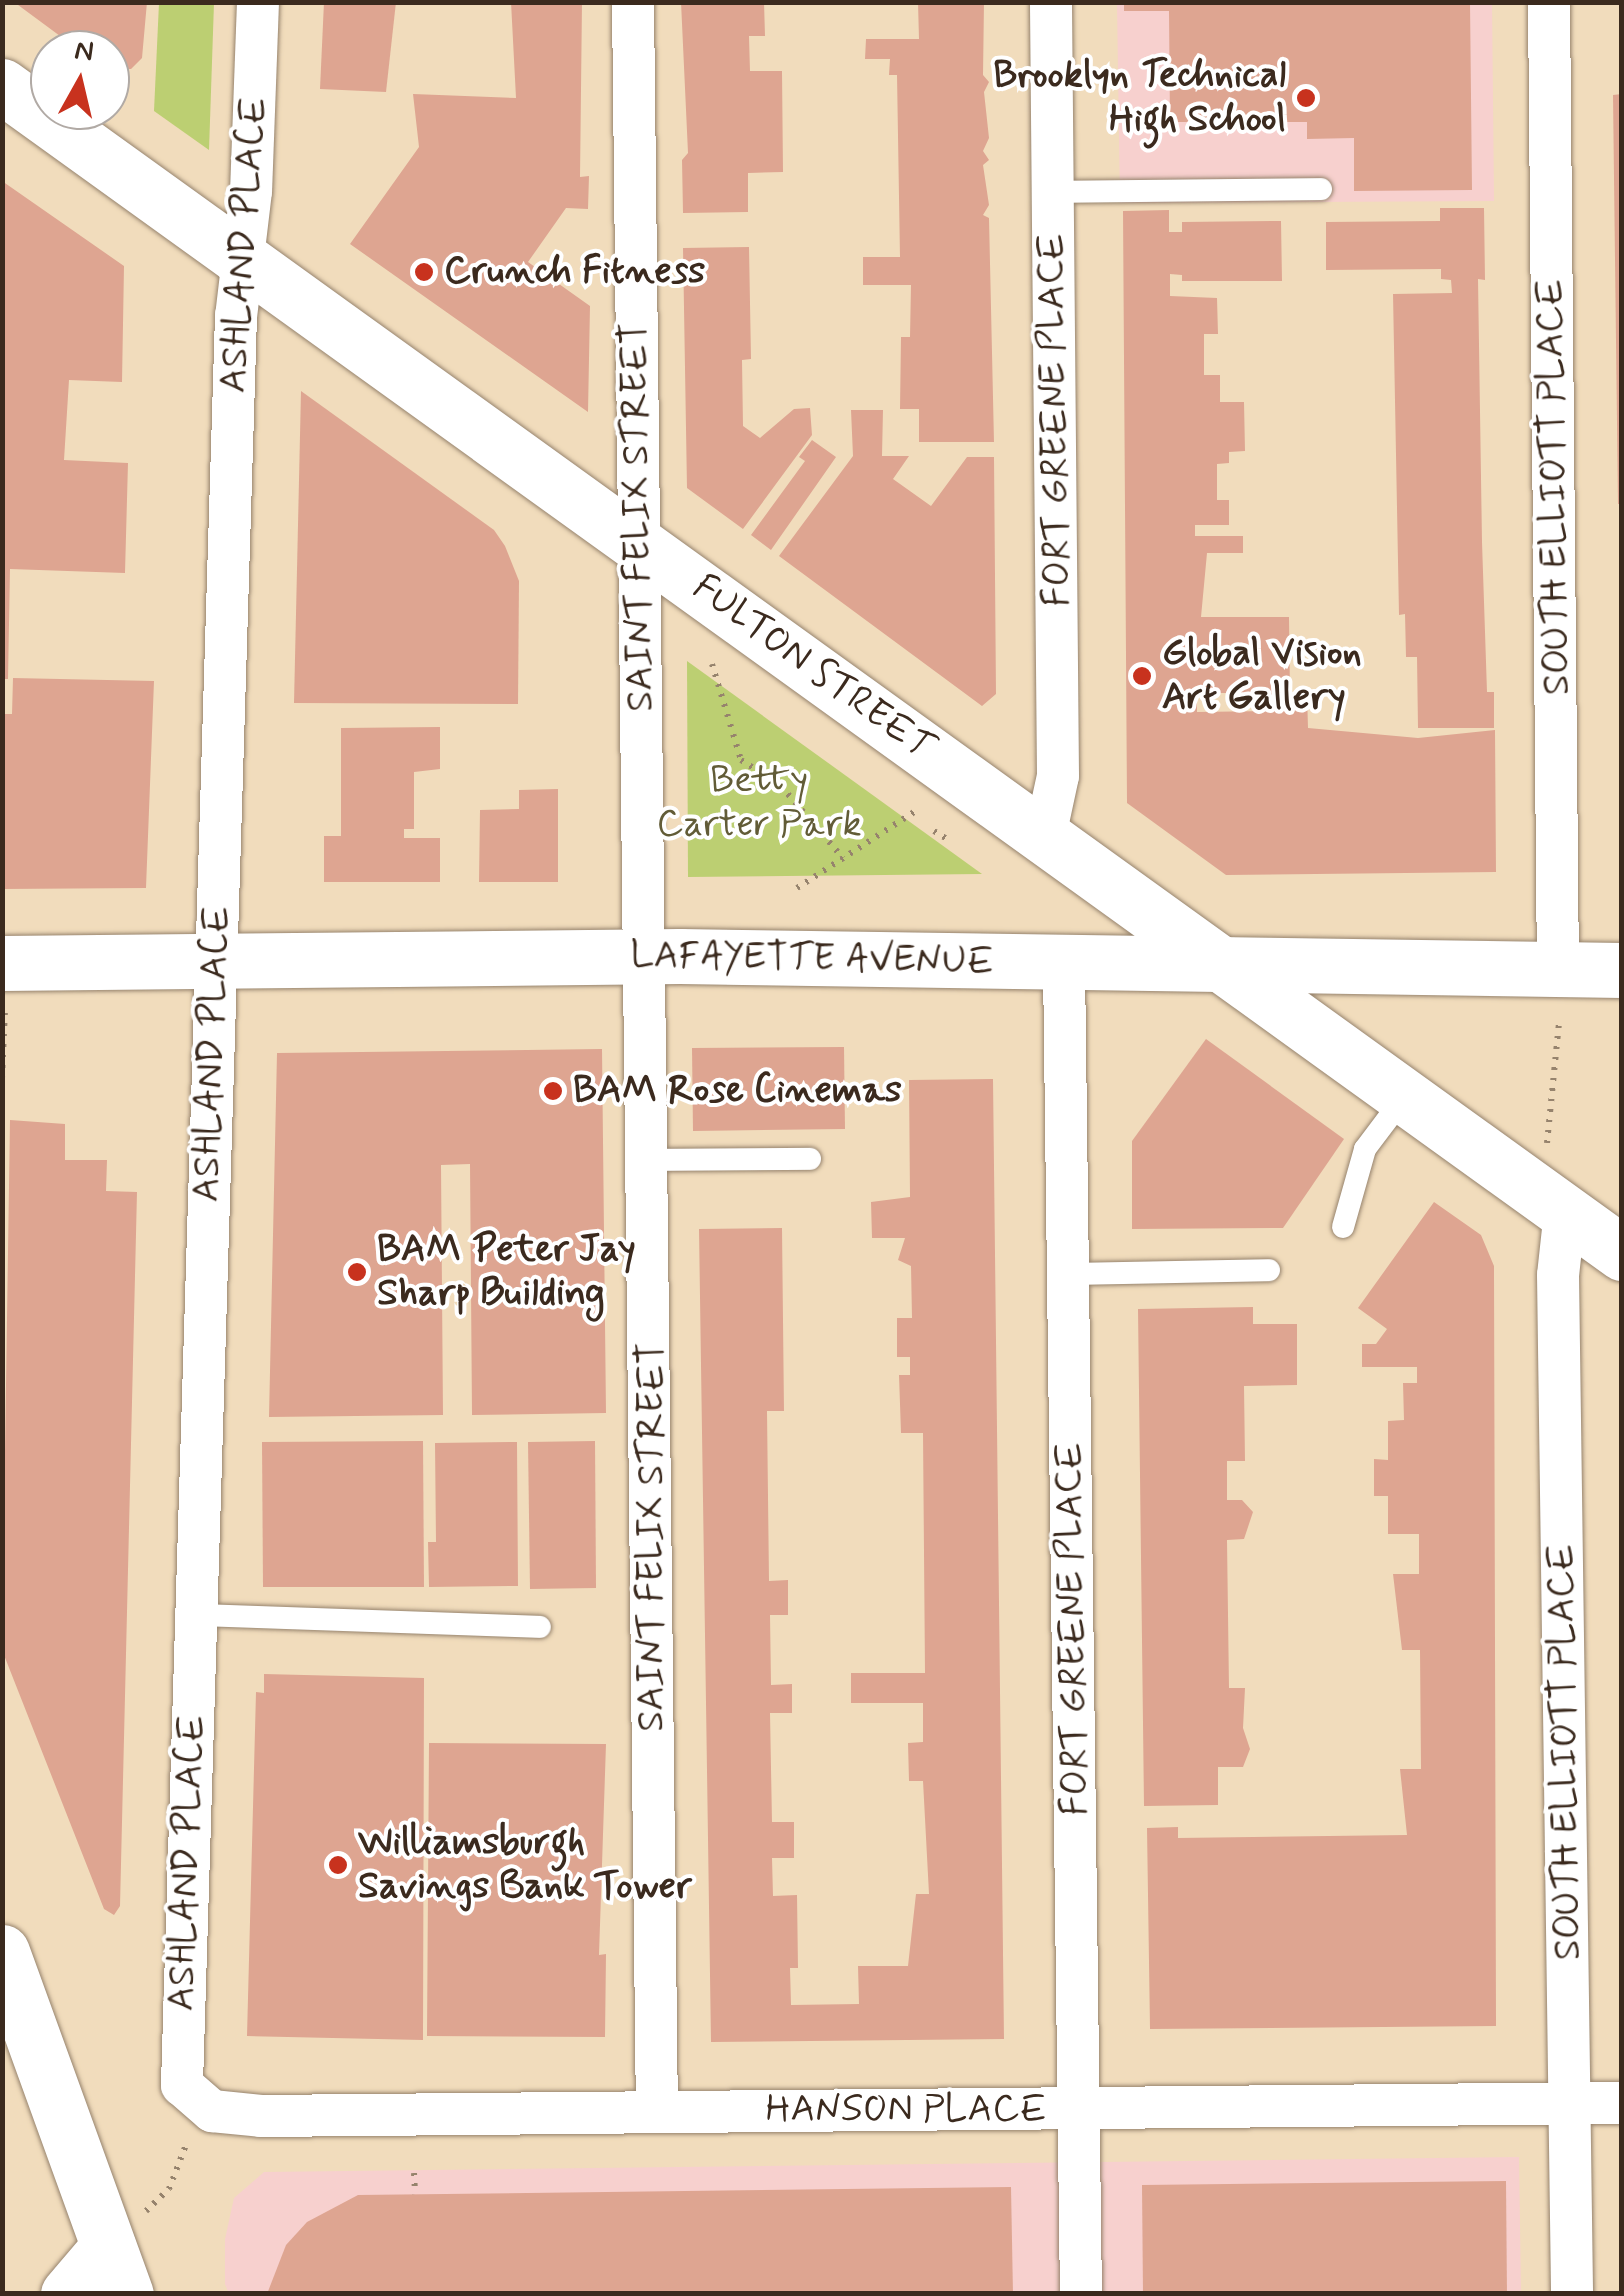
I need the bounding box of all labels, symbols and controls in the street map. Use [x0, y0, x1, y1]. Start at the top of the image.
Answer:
north arrow [30, 30, 130, 130]
text: N [72, 32, 96, 71]
place label: Brooklyn Technical High School [997, 53, 1286, 142]
marker: Brooklyn Technical High School [1295, 87, 1317, 109]
street label: ASHLAND PLACE [211, 97, 277, 393]
street label: FORT GREENE PLACE [1029, 233, 1081, 607]
place label: Crunch Fitness [444, 249, 705, 295]
marker: Crunch Fitness [413, 261, 435, 283]
street label: SOUTH ELLIOTT PLACE [1528, 281, 1580, 693]
street label: SAINT FELIX STREET [612, 322, 664, 712]
street label: FULTON STREET [683, 565, 943, 771]
place label: Global Vision Art Gallery [1162, 631, 1374, 721]
marker: Global Vision Art Gallery [1131, 665, 1153, 687]
park label: Betty Carter Park [659, 758, 859, 848]
street label: ASHLAND PLACE [184, 907, 240, 1201]
street label: LAFAYETTE AVENUE [630, 933, 994, 985]
place label: BAM Rose Cinemas [573, 1068, 905, 1114]
marker: BAM Rose Cinemas [542, 1080, 564, 1102]
place label: BAM Peter Jay Sharp Building [377, 1227, 629, 1316]
marker: BAM Peter Jay Sharp Building [346, 1261, 368, 1283]
street label: SAINT FELIX STREET [629, 1342, 675, 1732]
street label: FORT GREENE PLACE [1047, 1442, 1099, 1816]
street label: SOUTH ELLIOTT PLACE [1539, 1546, 1591, 1958]
street label: ASHLAND PLACE [159, 1716, 215, 2010]
place label: Williamsburgh Savings Bank Tower [358, 1820, 688, 1910]
marker: Williamsburgh Savings Bank Tower [327, 1854, 349, 1876]
street label: HANSON PLACE [768, 2087, 1044, 2133]

